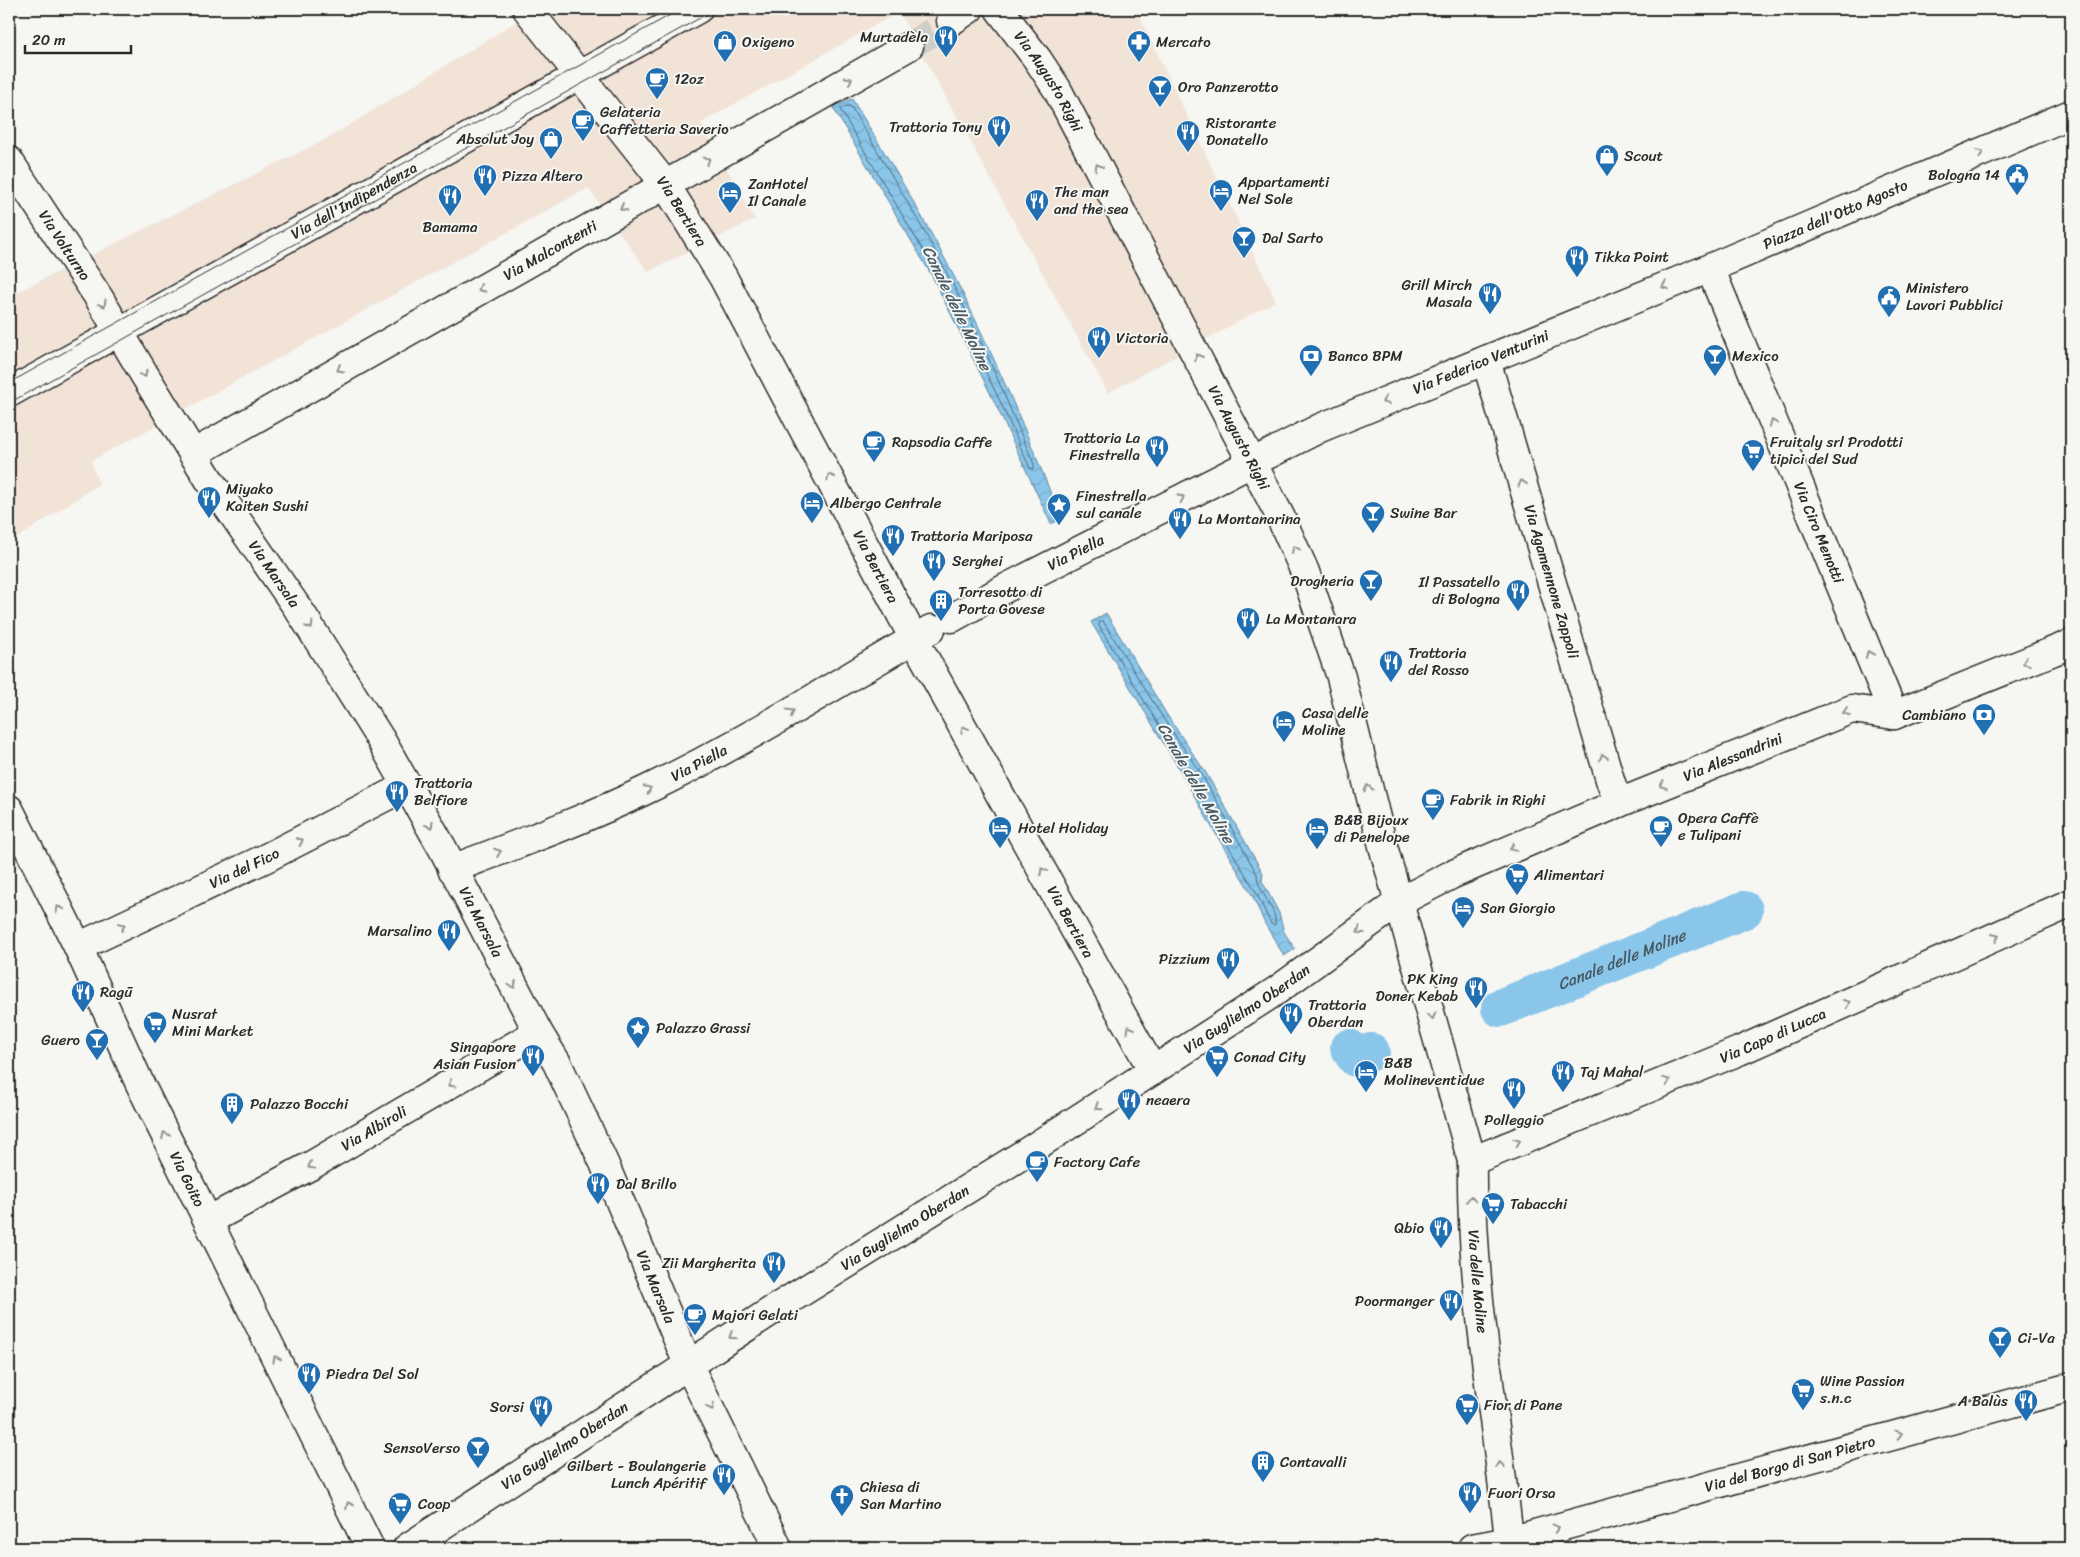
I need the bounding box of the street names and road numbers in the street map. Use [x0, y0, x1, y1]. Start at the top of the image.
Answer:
street label: Via Augusto Righi [1007, 25, 1091, 137]
street label: Via dell'Indipendenza [286, 155, 423, 247]
street label: Via Bertiera [650, 170, 714, 252]
street label: Piazza dell'Otto Agosto [1759, 172, 1912, 257]
street label: Via Volturno [32, 205, 98, 286]
street label: Via Malcontenti [498, 213, 603, 288]
street label: Via Federico Venturini [1409, 322, 1554, 402]
street label: Via Augusto Righi [1201, 380, 1278, 495]
street label: Via Ciro Menotti [1786, 478, 1852, 588]
street label: Via Agamennone Zappoli [1516, 501, 1587, 662]
street label: Via Bertiera [846, 525, 906, 608]
street label: Via Piella [1042, 527, 1109, 578]
street label: Via Marsala [242, 535, 307, 614]
street label: Via Alessandrini [1679, 725, 1787, 789]
street label: Via Piella [666, 737, 733, 789]
street label: Via del Fico [205, 840, 284, 896]
street label: Via Bertiera [1040, 881, 1101, 963]
street label: Via Marsala [452, 882, 510, 963]
street label: Via Guglielmo Oberdan [1178, 957, 1316, 1061]
street label: Via Capo di Lucca [1716, 1001, 1831, 1071]
street label: Via Albiroli [336, 1098, 413, 1158]
street label: Via Goito [162, 1147, 212, 1212]
street label: Via Guglielmo Oberdan [835, 1178, 975, 1278]
street label: Via delle Moline [1460, 1229, 1496, 1335]
street label: Via Marsala [629, 1246, 683, 1328]
street label: Via Guglielmo Oberdan [496, 1394, 634, 1497]
street label: Via del Borgo di San Pietro [1702, 1428, 1879, 1500]

